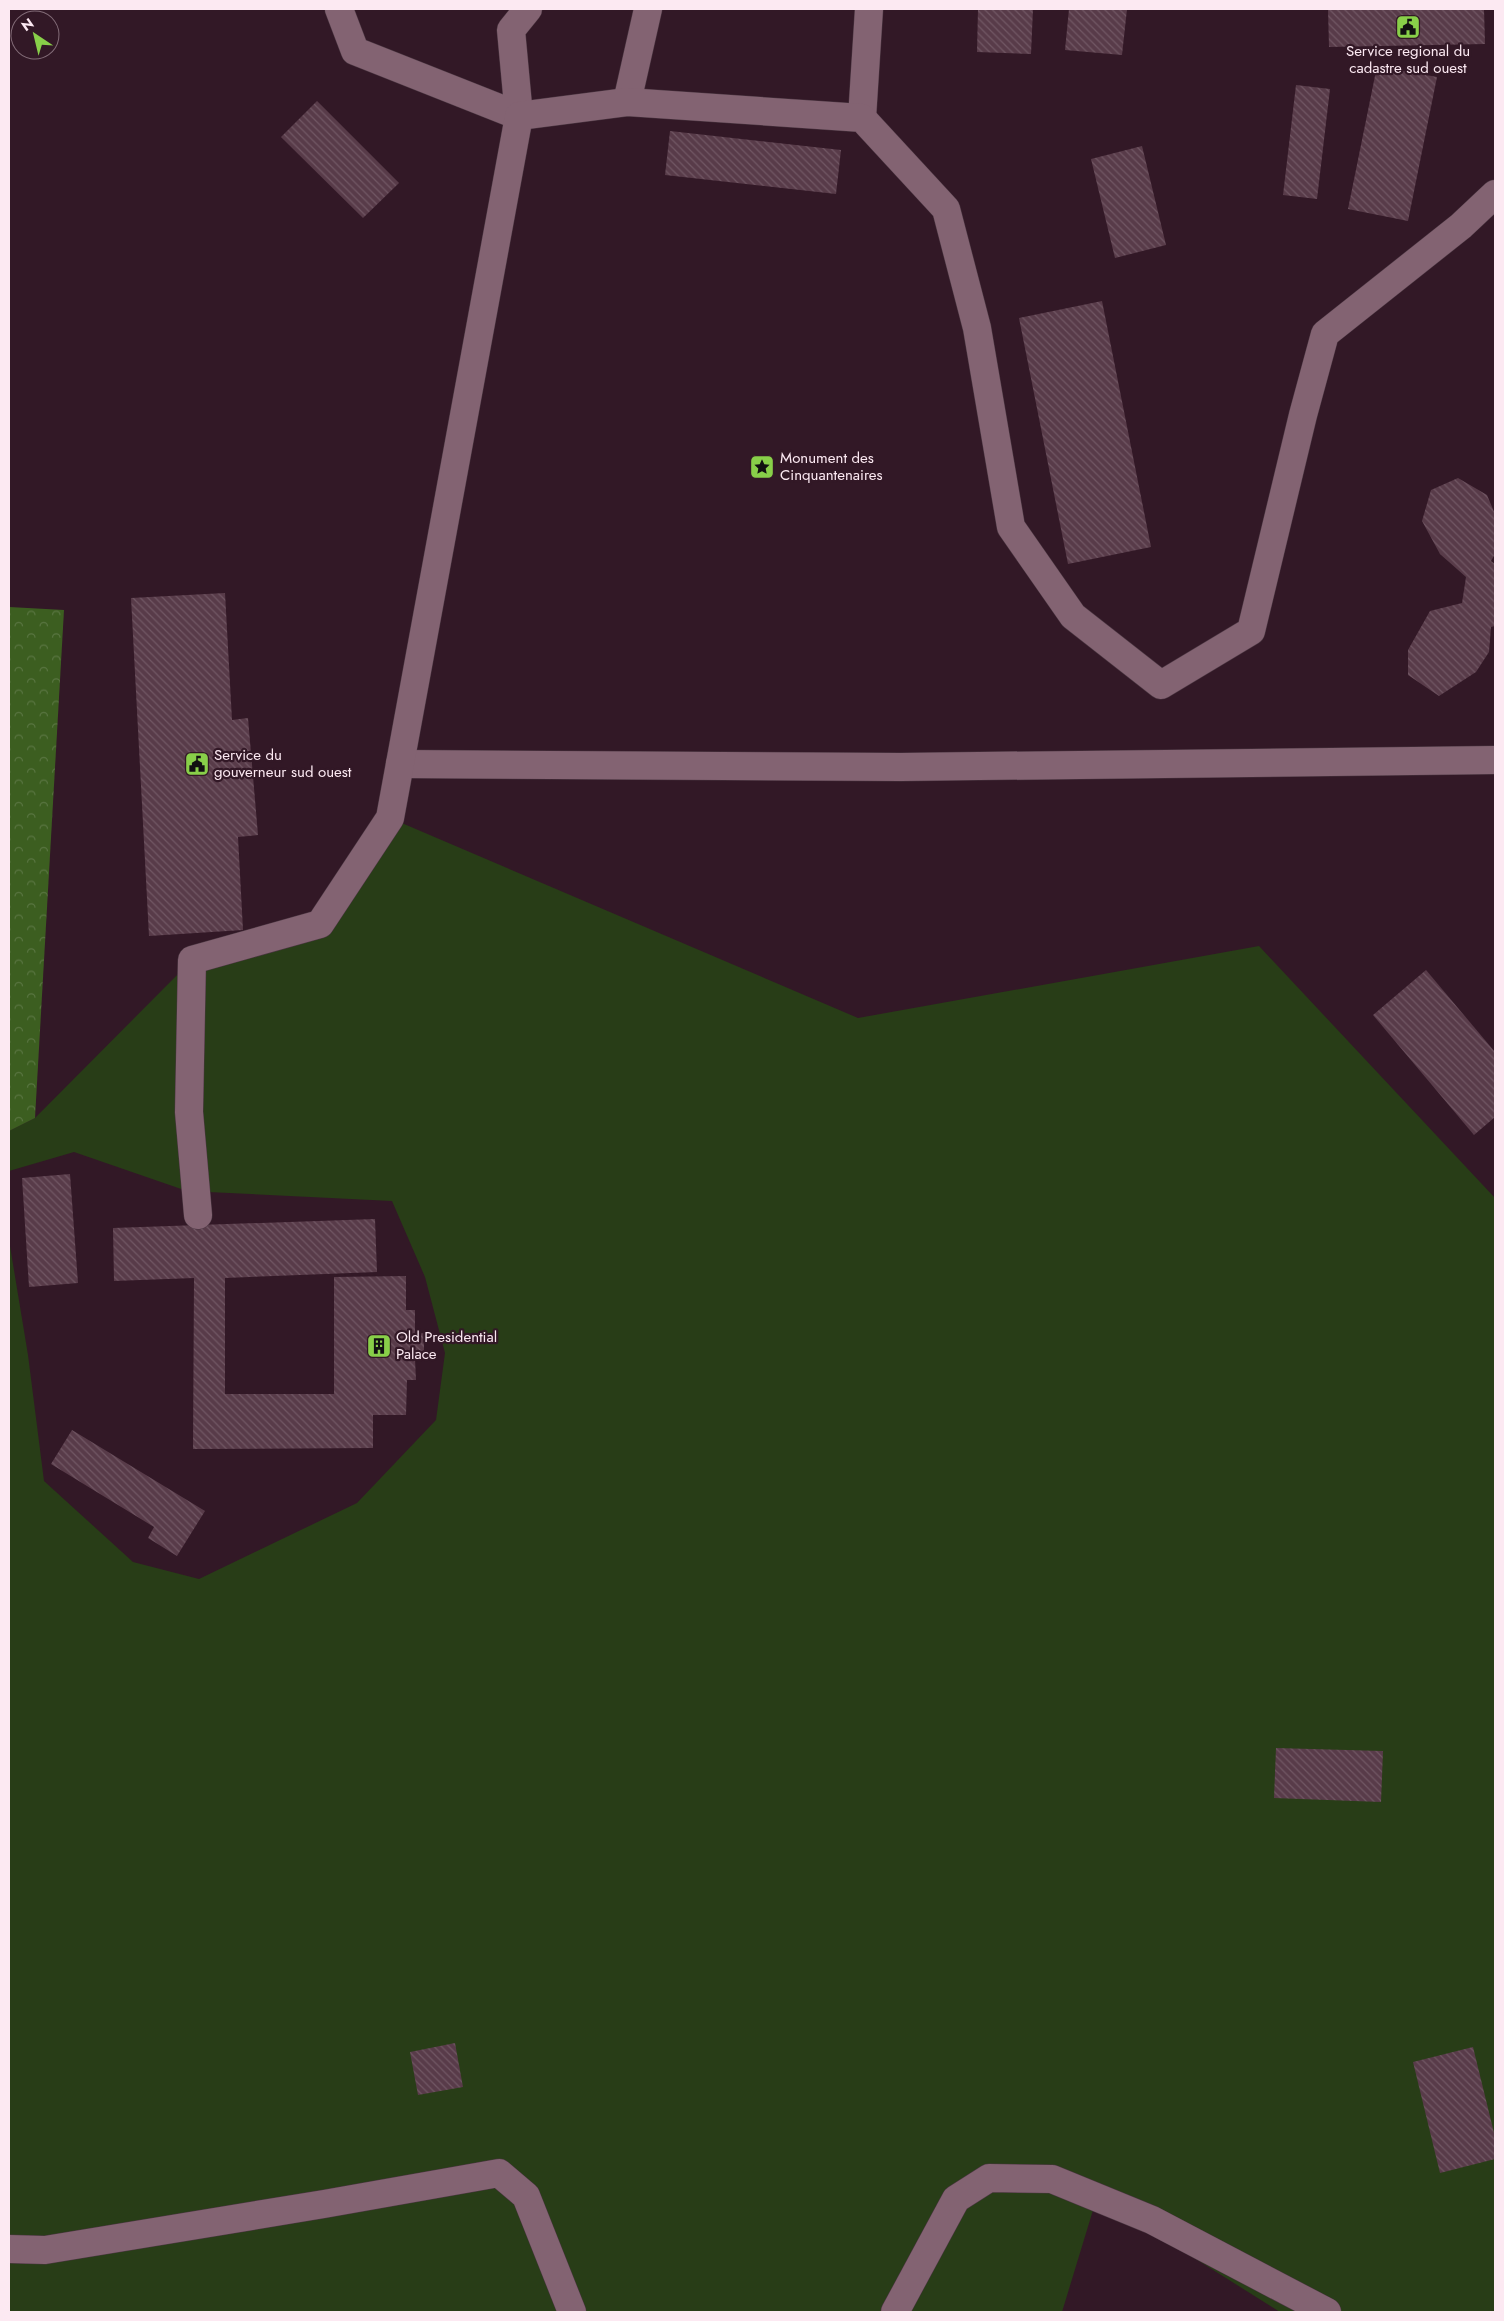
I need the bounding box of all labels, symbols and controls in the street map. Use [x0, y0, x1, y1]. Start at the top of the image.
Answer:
north arrow [10, 10, 60, 60]
text: N [17, 13, 38, 36]
public building icon: Service regional du cadastre sud ouest [1395, 14, 1421, 40]
place label: Service regional du cadastre sud ouest [1346, 40, 1470, 79]
place label: Monument des Cinquantenaires [780, 447, 883, 486]
place icon: Monument des Cinquantenaires [749, 454, 775, 480]
place label: Service du gouverneur sud ouest [214, 744, 352, 783]
public building icon: Service du gouverneur sud ouest [184, 751, 210, 777]
place label: Old Presidential Palace [396, 1326, 497, 1365]
building icon: Old Presidential Palace [366, 1333, 392, 1359]

